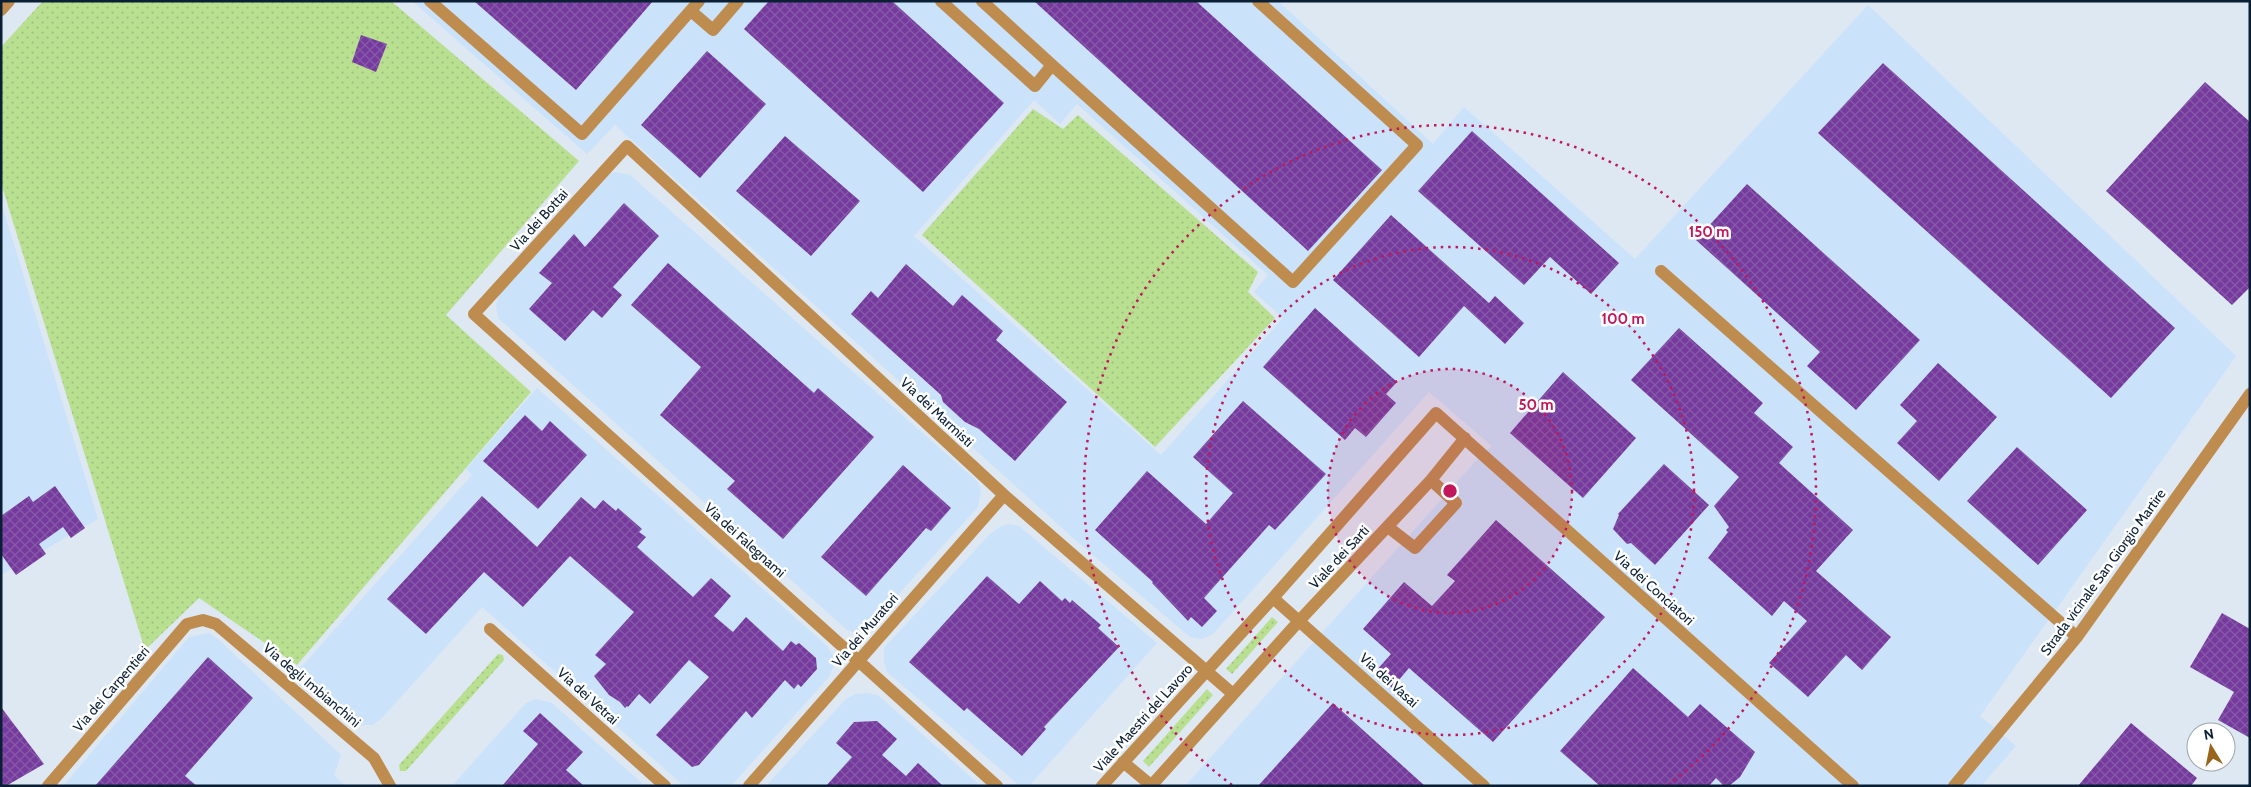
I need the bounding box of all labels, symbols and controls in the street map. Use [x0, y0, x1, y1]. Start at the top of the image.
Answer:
street label: Via dei Bottai [506, 185, 572, 255]
text: 150 m [1689, 223, 1729, 241]
text: 100 m [1601, 310, 1645, 328]
street label: Via dei Marmisti [896, 373, 978, 451]
text: 50 m [1518, 396, 1554, 414]
centre of rings [1441, 482, 1459, 500]
street label: Strada vicinale San Giorgio Martire [2037, 485, 2169, 659]
street label: Via dei Falegnami [701, 499, 789, 581]
street label: Viale dei Sarti [1305, 521, 1373, 593]
street label: Via dei Conciatori [1610, 547, 1698, 629]
street label: Via dei Muratori [828, 589, 902, 671]
street label: Via degli Imbianchini [259, 639, 365, 731]
street label: Via dei Carpentieri [69, 642, 153, 736]
street label: Via dei Vasai [1356, 649, 1422, 711]
street label: Viale Maestri del Lavoro [1090, 660, 1197, 776]
street label: Via dei Vetrai [553, 664, 623, 728]
north arrow [2186, 722, 2236, 772]
text: N [2202, 724, 2215, 744]

